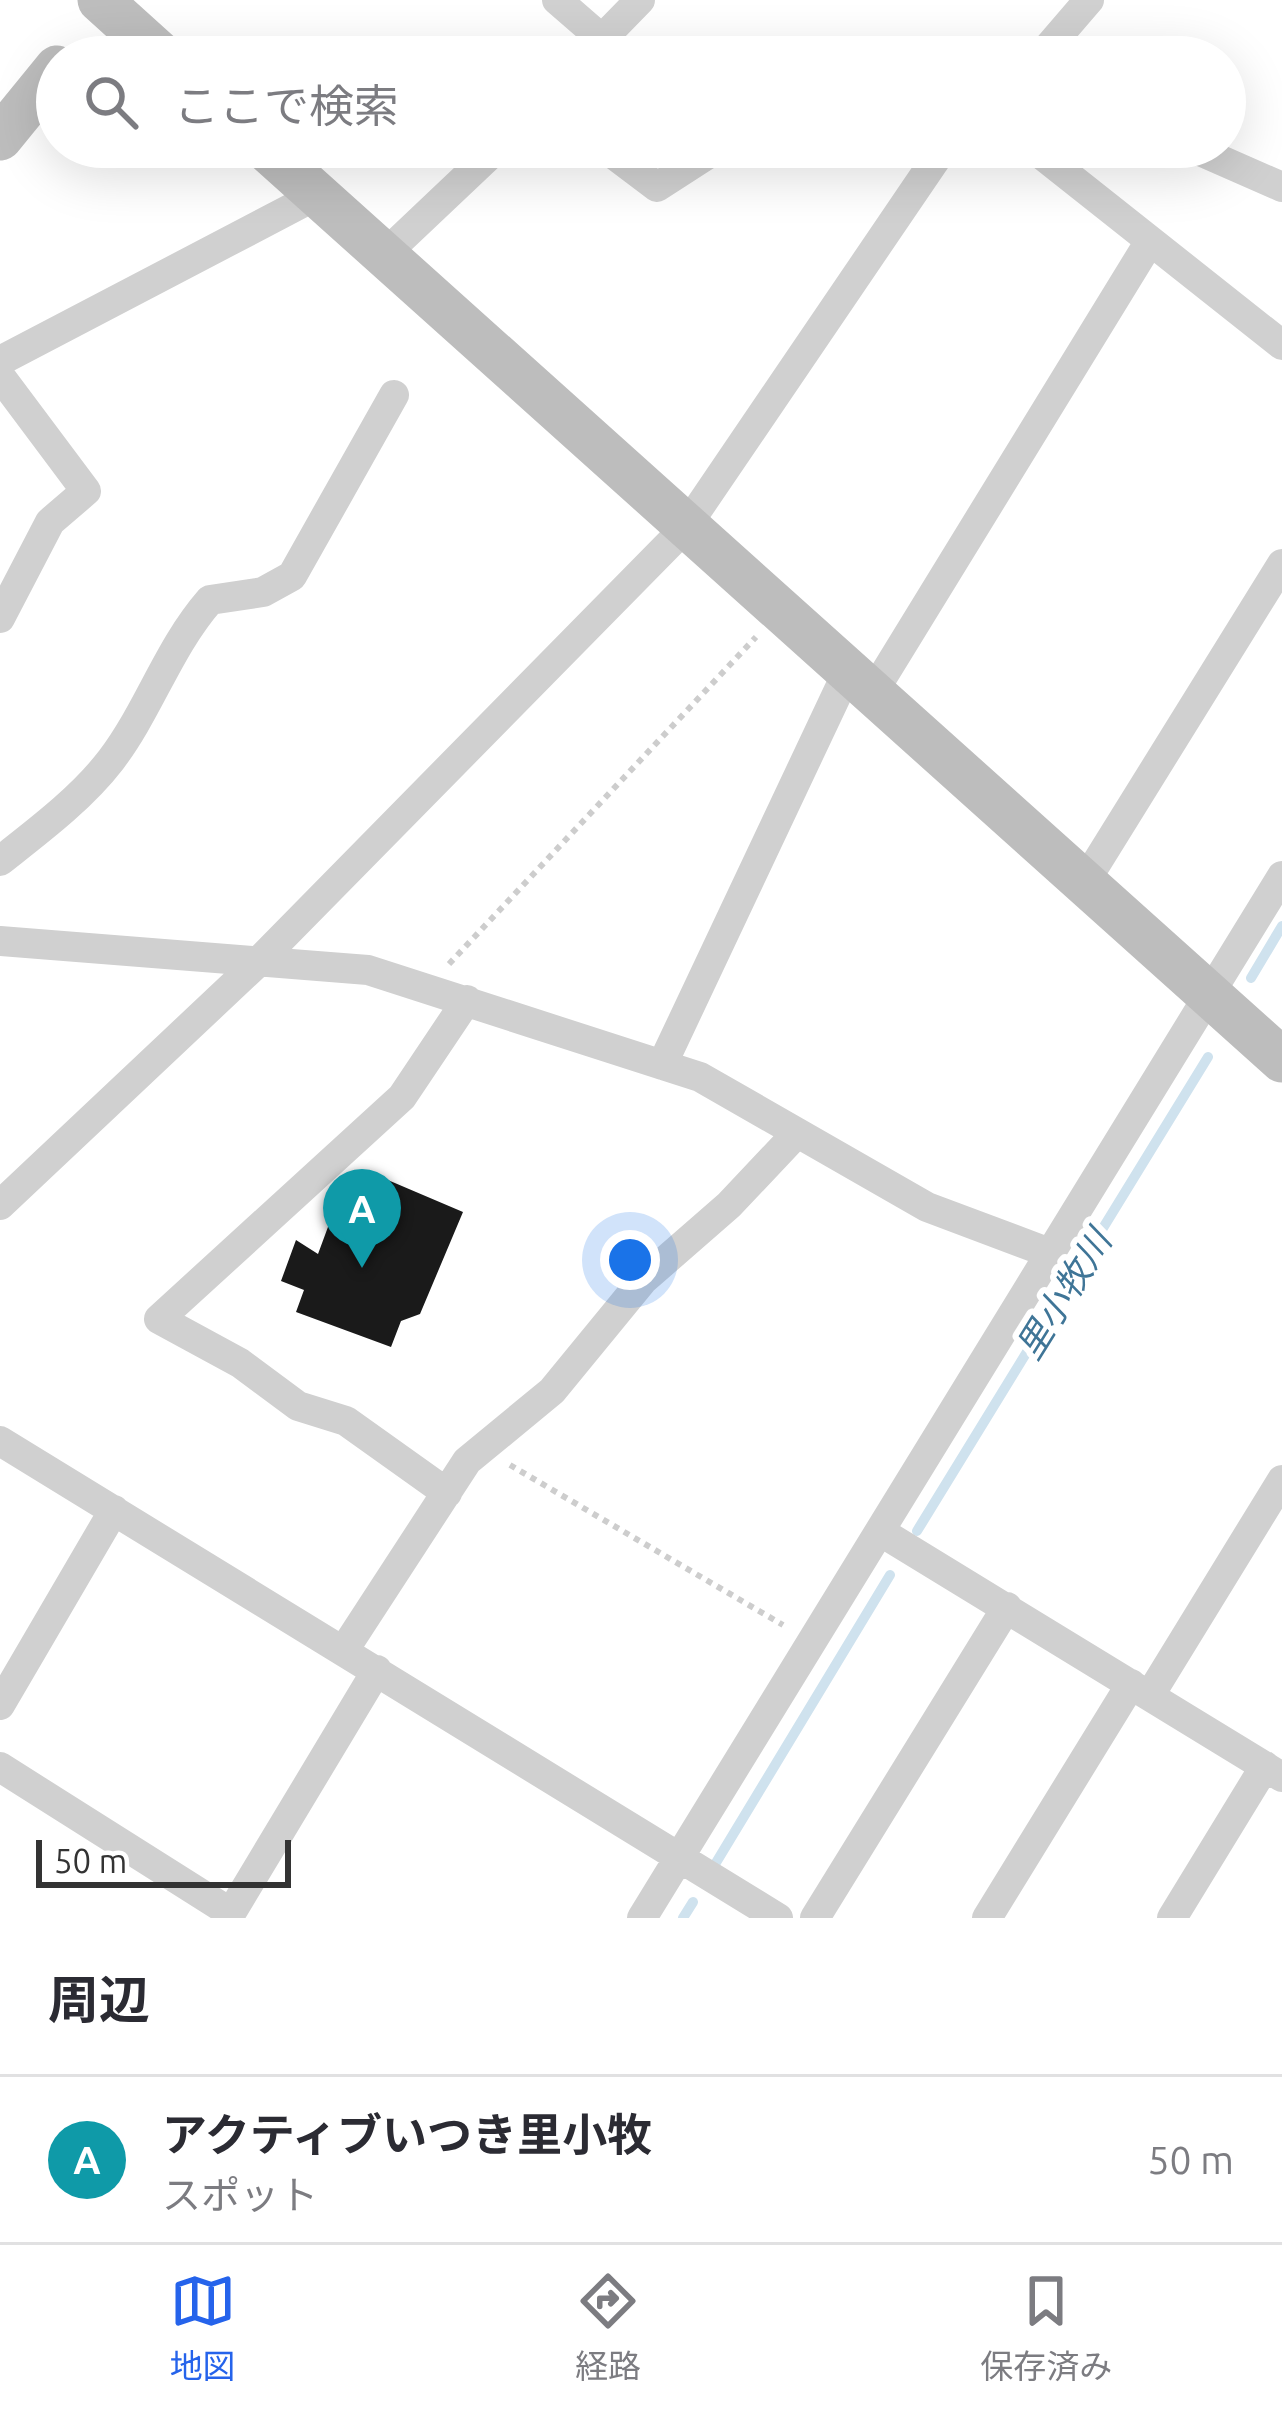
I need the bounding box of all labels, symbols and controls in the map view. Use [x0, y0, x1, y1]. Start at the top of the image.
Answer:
search box [36, 36, 1246, 168]
icon: search [78, 69, 144, 135]
text: ここで検索 [174, 80, 399, 131]
pin: A [323, 1169, 401, 1268]
water label: 里小牧川 [1007, 1219, 1121, 1366]
your location [600, 1230, 660, 1290]
scale bar [36, 1834, 291, 1887]
text: 50 m [54, 1842, 127, 1879]
text: 周辺 [48, 1970, 150, 2028]
text: アクティブいつき里小牧 [162, 2109, 652, 2160]
text: A [73, 2138, 101, 2181]
text: 50 m [1147, 2138, 1234, 2181]
text: スポット [162, 2173, 318, 2216]
tab: 地図 [170, 2268, 236, 2388]
tab: 経路 [575, 2268, 641, 2388]
tab: 保存済み [980, 2268, 1112, 2388]

